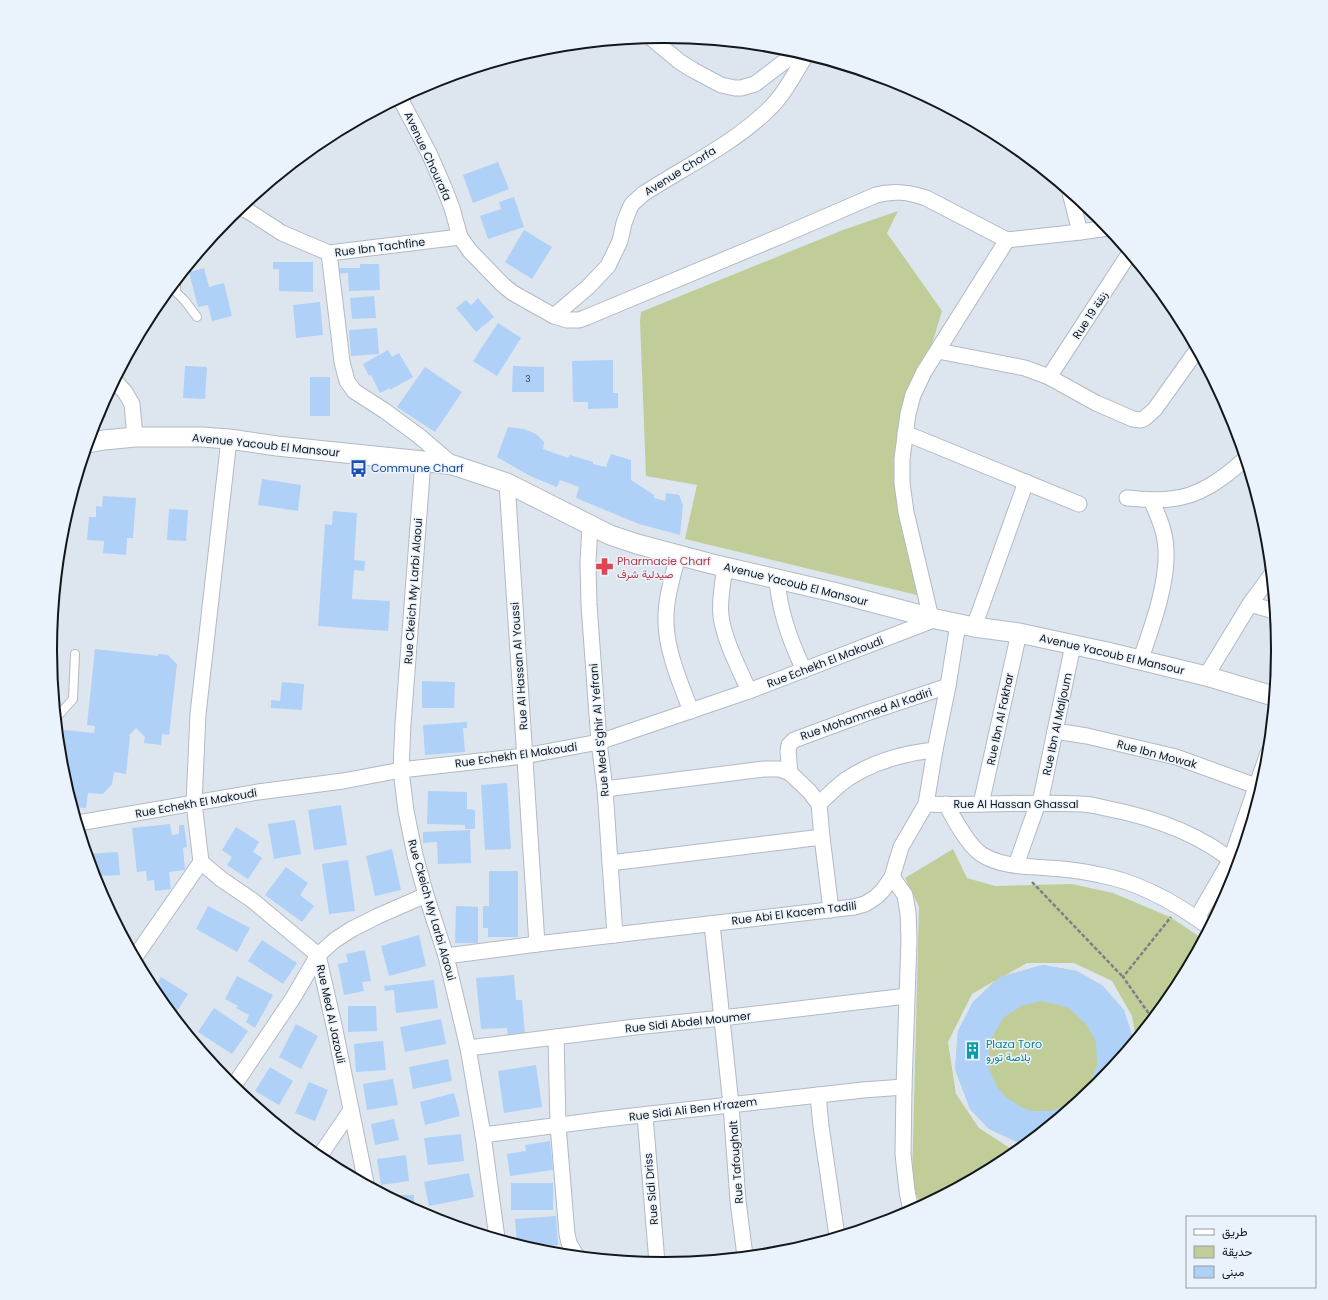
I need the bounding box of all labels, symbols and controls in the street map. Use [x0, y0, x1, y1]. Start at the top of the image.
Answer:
street label: Avenue Chourafa [400, 109, 456, 203]
street label: Avenue Chorfa [641, 142, 719, 200]
street label: Rue Ibn Tachfine [334, 234, 426, 260]
street label: Rue 19 زنقة [1069, 288, 1112, 342]
house number: 3 [525, 373, 531, 385]
street label: Avenue Yacoub El Mansour [191, 429, 341, 461]
bus stop icon: Commune Charf [348, 458, 368, 478]
place label: Commune Charf [371, 460, 464, 476]
street label: Rue Ckeich My Larbi Alaoui [400, 517, 426, 664]
place label: Pharmacie Charf صيدلية شرف [617, 553, 711, 582]
pharmacy icon: Pharmacie Charf صيدلية شرف [594, 557, 614, 577]
street label: Avenue Yacoub El Mansour [722, 558, 870, 610]
street label: Rue Al Hassan Al Youssi [507, 601, 531, 731]
street label: Avenue Yacoub El Mansour [1038, 630, 1186, 678]
street label: Rue Echekh El Makoudi [765, 632, 886, 692]
street label: Rue Med S'ghir Al Yefrani [585, 662, 613, 797]
street label: Rue Ibn Al Fakhar [982, 671, 1018, 767]
street label: Rue Ibn Al Maljoum [1038, 671, 1076, 777]
street label: Rue Mohammed Al Kadiri [798, 684, 934, 744]
street label: Rue Ibn Mowak [1115, 736, 1199, 772]
street label: Rue Echekh El Makoudi [454, 738, 578, 772]
street label: Rue Echekh El Makoudi [134, 784, 258, 822]
street label: Rue Al Hassan Ghassal [953, 796, 1079, 812]
street label: Rue Ckeich My Larbi Alaoui [404, 838, 460, 983]
street label: Rue Abi El Kacem Tadili [730, 897, 858, 929]
street label: Rue Med Al Jazouli [313, 963, 349, 1065]
street label: Rue Sidi Abdel Moumer [624, 1007, 752, 1037]
place label: Plaza Toro بلاصة تورو [986, 1036, 1042, 1065]
building icon: Plaza Toro بلاصة تورو [963, 1040, 983, 1060]
street label: Rue Sidi Ali Ben H'razem [628, 1093, 758, 1125]
street label: Rue Tafoughalt [725, 1120, 747, 1204]
street label: Rue Sidi Driss [640, 1152, 662, 1225]
legend [1186, 1216, 1316, 1288]
text: طريق [1222, 1223, 1248, 1240]
text: حديقة [1222, 1243, 1252, 1260]
text: مبنى [1222, 1263, 1244, 1280]

